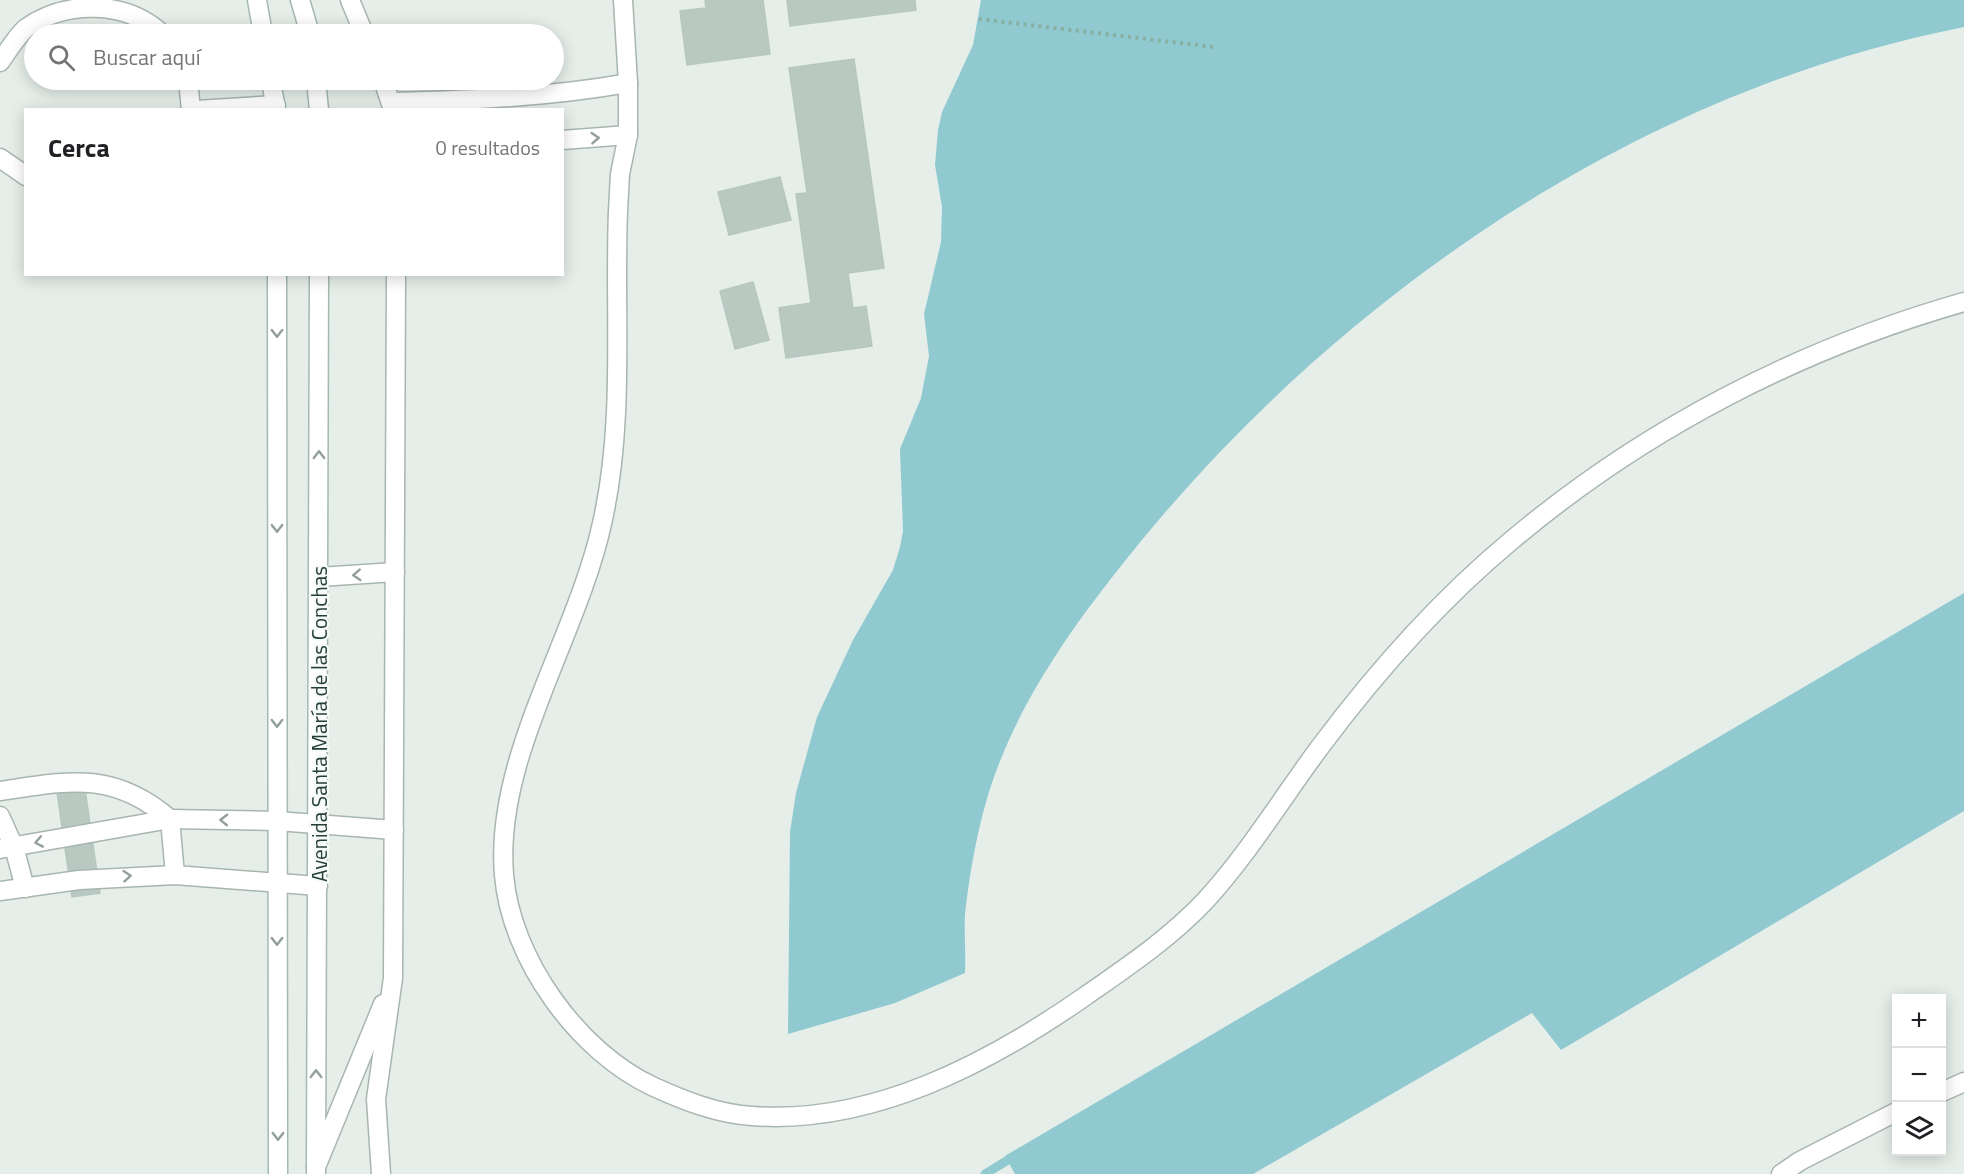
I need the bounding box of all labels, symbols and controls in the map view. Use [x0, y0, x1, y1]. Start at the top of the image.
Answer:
search box [24, 24, 564, 90]
text: Buscar aquí [93, 40, 201, 74]
icon: search [45, 41, 78, 74]
text: Cerca [48, 128, 110, 167]
text: 0 resultados [436, 132, 540, 163]
one-way arrow [591, 132, 600, 145]
one-way arrow [271, 328, 283, 337]
one-way arrow [313, 451, 325, 460]
one-way arrow [271, 523, 283, 532]
street label: Avenida Santa María de las Conchas [303, 566, 335, 882]
one-way arrow [352, 568, 361, 581]
one-way arrow [271, 718, 283, 727]
one-way arrow [219, 814, 228, 827]
one-way arrow [35, 835, 45, 848]
one-way arrow [122, 870, 131, 883]
one-way arrow [271, 936, 283, 945]
map controls [1892, 994, 1946, 1156]
button: + [1892, 994, 1946, 1048]
button: − [1892, 1048, 1946, 1102]
one-way arrow [310, 1069, 322, 1078]
button: layers [1892, 1102, 1946, 1156]
one-way arrow [272, 1131, 284, 1140]

